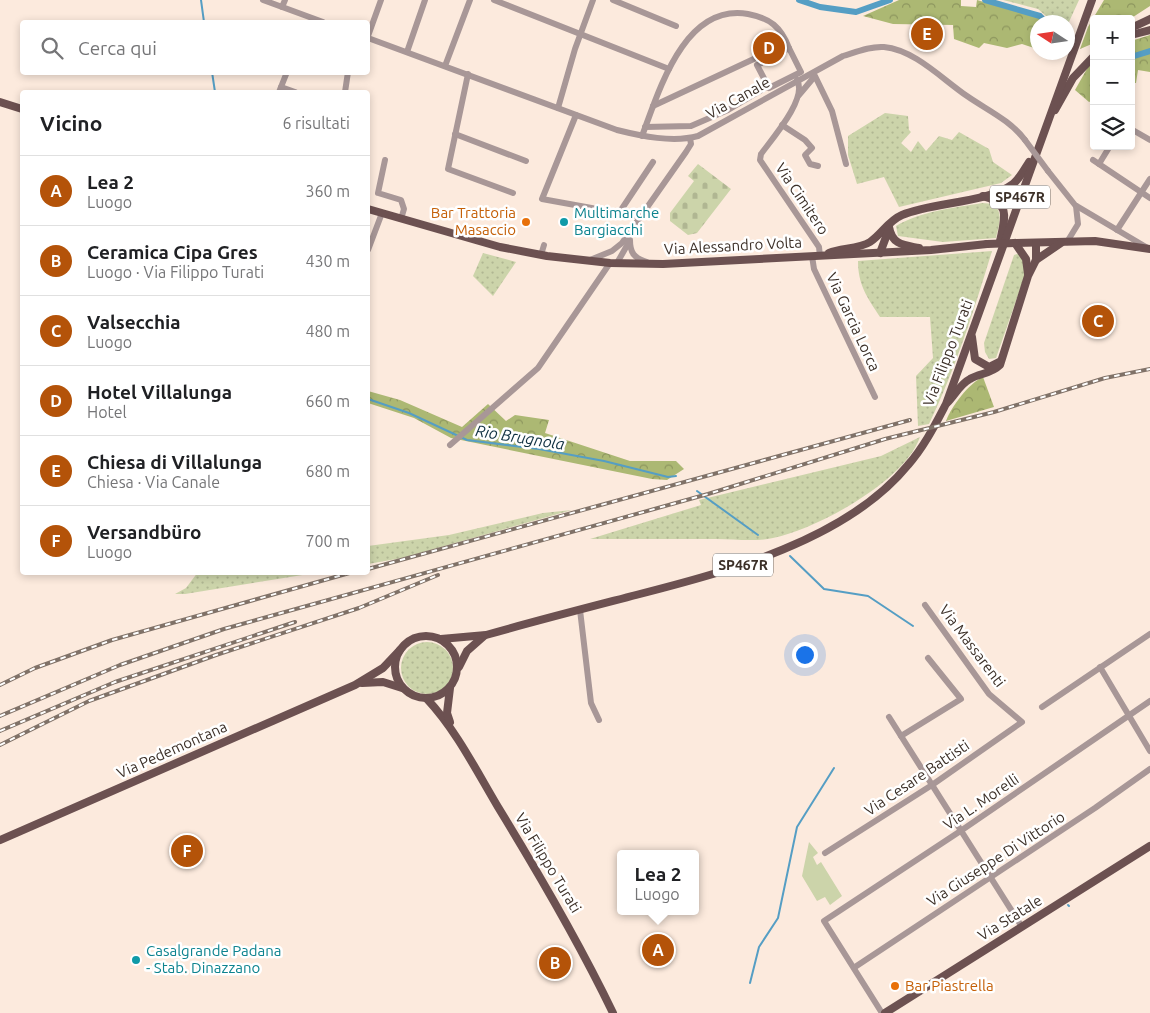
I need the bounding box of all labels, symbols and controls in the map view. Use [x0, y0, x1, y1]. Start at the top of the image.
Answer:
pin: E [911, 15, 943, 53]
north arrow [1030, 15, 1075, 60]
map controls [1090, 15, 1135, 150]
button: + [1090, 15, 1135, 60]
search box [20, 20, 370, 75]
pin: D [753, 29, 785, 67]
icon: search [38, 34, 66, 62]
text: Cerca qui [78, 37, 157, 59]
button: − [1090, 60, 1135, 105]
street label: Via Canale [703, 73, 773, 122]
button: layers [1090, 105, 1135, 150]
text: Vicino [40, 111, 102, 135]
text: 6 risultati [282, 114, 350, 132]
street label: Via Cimitero [772, 160, 833, 238]
text: Lea 2 [87, 171, 134, 193]
text: A [50, 182, 62, 200]
text: 360 m [305, 182, 350, 200]
road number: SP467R [990, 186, 1050, 208]
text: Luogo [87, 193, 132, 211]
place label: Bar Trattoria Masaccio [431, 204, 516, 238]
place label: Multimarche Bargiacchi [574, 204, 659, 238]
marker: Bar Trattoria Masaccio [520, 216, 532, 228]
marker: Multimarche Bargiacchi [558, 216, 570, 228]
street label: Via Alessandro Volta [664, 233, 802, 258]
text: Ceramica Cipa Gres [87, 241, 258, 263]
text: B [51, 252, 61, 270]
text: 430 m [305, 252, 350, 270]
text: Luogo · Via Filippo Turati [87, 263, 264, 281]
street label: Via Garcia Lorca [823, 270, 884, 374]
street label: Via Filippo Turati [919, 297, 976, 409]
pin: C [1082, 302, 1114, 340]
text: Valsecchia [87, 311, 181, 333]
text: C [51, 322, 61, 340]
text: 480 m [305, 322, 350, 340]
text: Luogo [87, 333, 132, 351]
text: Hotel Villalunga [87, 381, 232, 403]
text: D [50, 392, 62, 410]
text: 660 m [305, 392, 350, 410]
text: Hotel [87, 403, 127, 421]
water label: Rio Brugnola [474, 421, 566, 453]
text: Chiesa di Villalunga [87, 451, 262, 473]
text: E [51, 462, 61, 480]
text: 680 m [305, 462, 350, 480]
text: Chiesa · Via Canale [87, 473, 220, 491]
text: Versandbüro [87, 521, 201, 543]
text: F [52, 532, 61, 550]
text: 700 m [305, 532, 350, 550]
text: Luogo [87, 543, 132, 561]
road number: SP467R [713, 554, 773, 576]
street label: Via Massarenti [936, 601, 1009, 690]
your location [792, 642, 818, 668]
street label: Via Pedemontana [114, 718, 230, 781]
street label: Via Cesare Battisti [861, 736, 972, 819]
street label: Via L. Morelli [940, 770, 1022, 833]
street label: Via Giuseppe Di Vittorio [924, 808, 1068, 910]
street label: Via Filippo Turati [512, 810, 585, 916]
pin: F [171, 832, 203, 870]
popup [617, 850, 699, 915]
text: Lea 2 [635, 863, 681, 885]
text: Luogo [635, 885, 680, 903]
street label: Via Statale [975, 891, 1045, 944]
pin: A [642, 931, 674, 969]
place label: Casalgrande Padana - Stab. Dinazzano [146, 942, 281, 976]
pin: B [539, 944, 571, 982]
marker: Casalgrande Padana - Stab. Dinazzano [130, 954, 142, 966]
place label: Bar Piastrella [905, 977, 994, 994]
marker: Bar Piastrella [889, 980, 901, 992]

